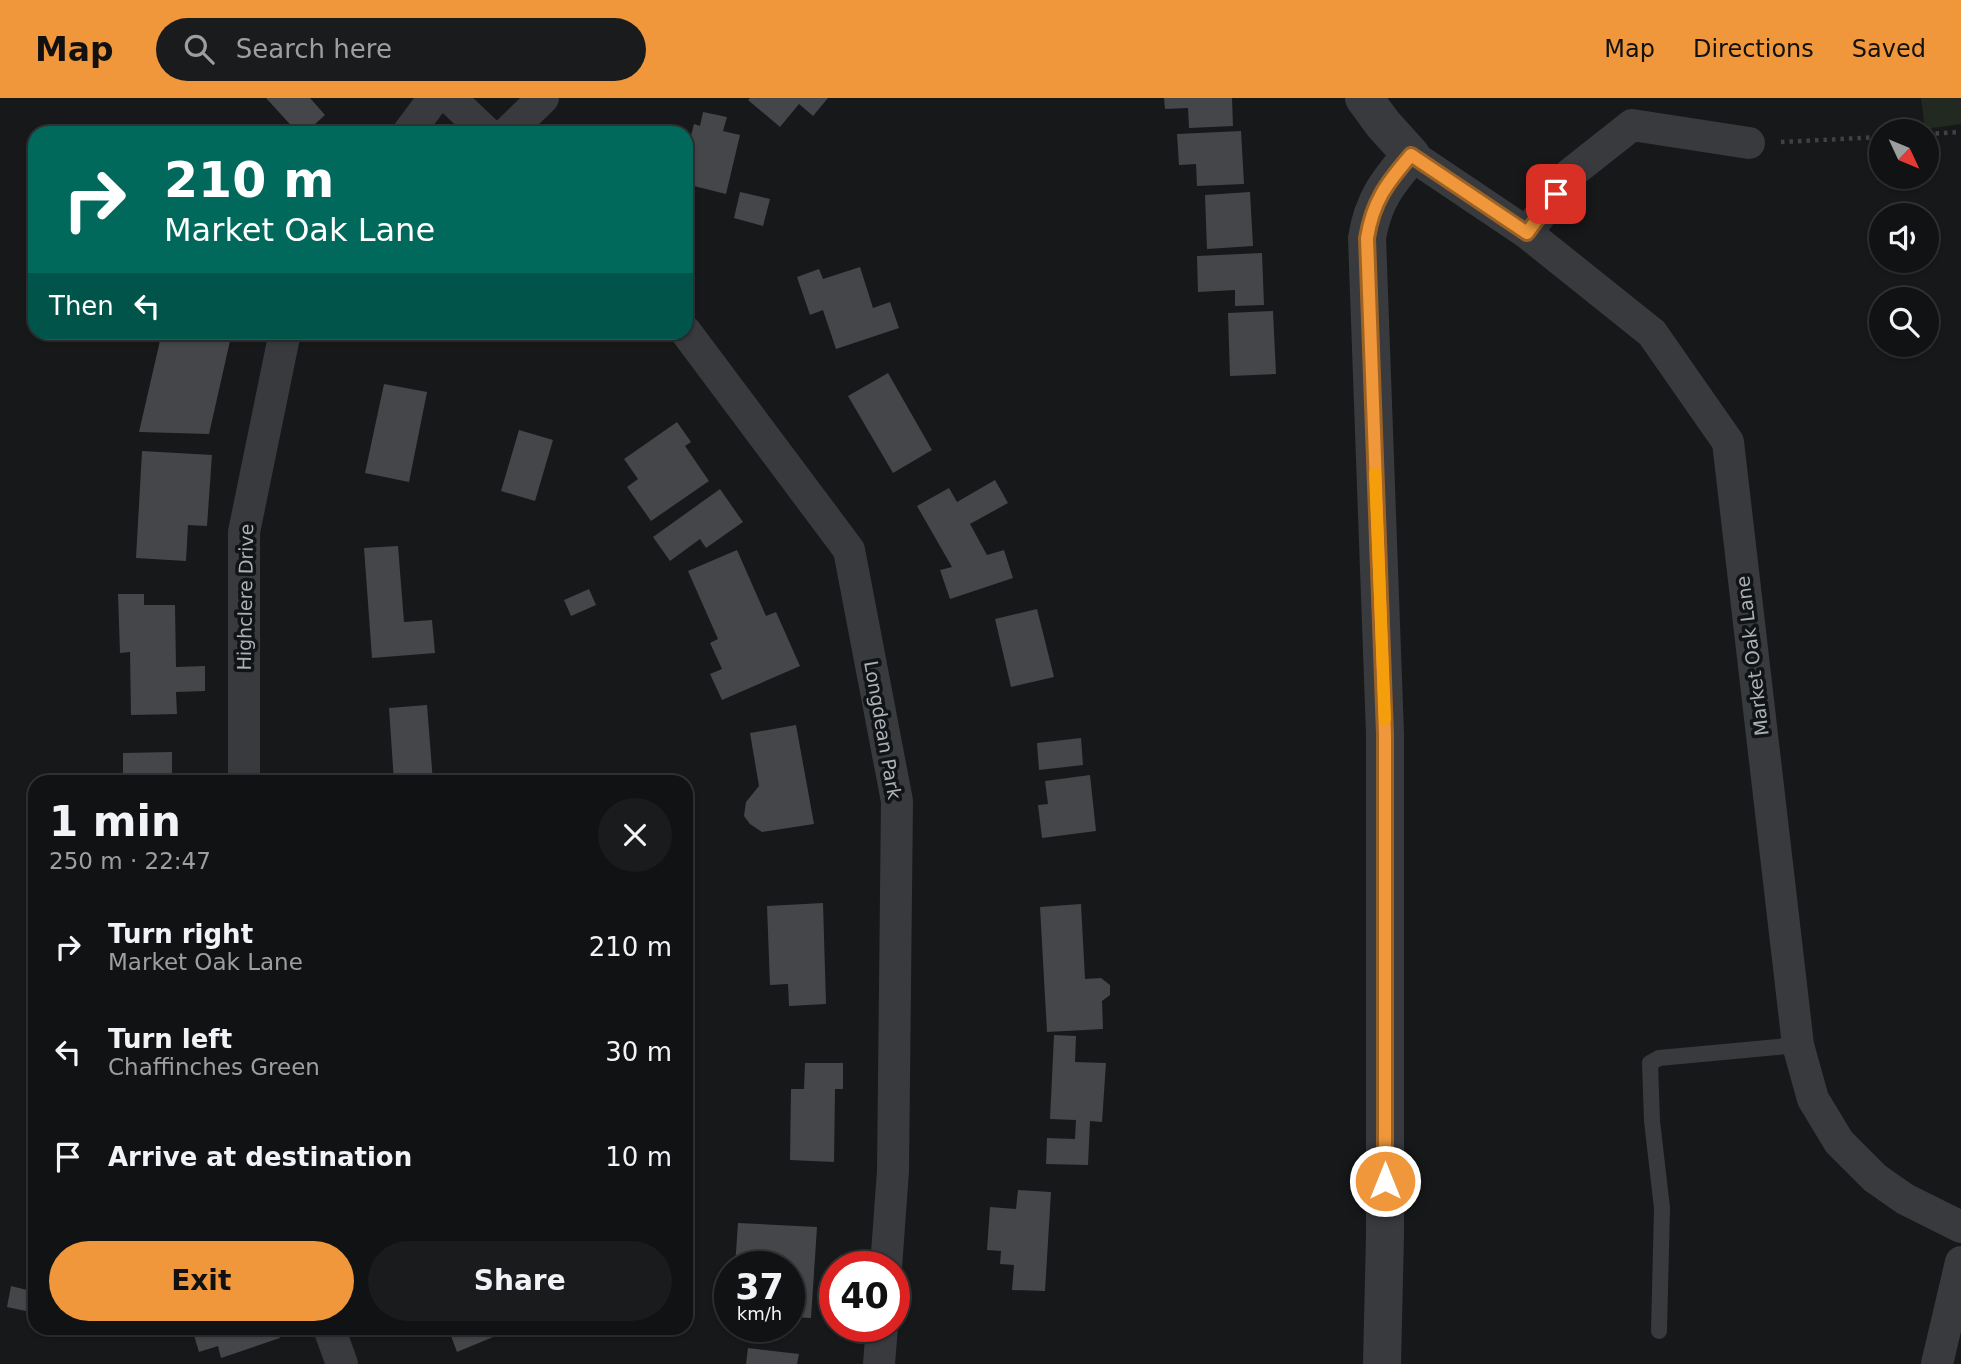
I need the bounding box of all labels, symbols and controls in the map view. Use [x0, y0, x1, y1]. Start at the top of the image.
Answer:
search box [156, 18, 646, 81]
text: Map [35, 30, 114, 69]
icon: search [180, 30, 218, 68]
text: Search here [236, 34, 392, 64]
text: Map [1604, 35, 1655, 63]
text: Directions [1693, 35, 1814, 63]
text: Saved [1852, 35, 1926, 63]
north arrow [1869, 119, 1939, 189]
map controls [1869, 119, 1939, 357]
text: 210 m [164, 152, 334, 209]
icon: right [49, 154, 140, 245]
pin [1526, 164, 1586, 224]
icon: arrive [1537, 175, 1575, 213]
button: sound [1869, 203, 1939, 273]
text: Market Oak Lane [164, 211, 435, 249]
icon: left [128, 287, 166, 325]
button: search [1869, 287, 1939, 357]
text: Then [49, 291, 114, 321]
street label: Highclere Drive [233, 523, 257, 671]
street label: Market Oak Lane [1731, 575, 1773, 737]
street label: Longdean Park [860, 659, 906, 801]
text: 1 min [49, 797, 181, 846]
button: close [598, 798, 672, 872]
text: 250 m · 22:47 [49, 848, 211, 874]
text: Turn right [108, 919, 253, 949]
icon: right [49, 928, 87, 966]
text: 210 m [589, 932, 672, 962]
text: Market Oak Lane [108, 949, 303, 975]
text: Turn left [108, 1024, 232, 1054]
icon: left [49, 1033, 87, 1071]
text: 30 m [605, 1037, 672, 1067]
text: Chaffinches Green [108, 1054, 320, 1080]
icon: arrive [49, 1138, 87, 1176]
text: Arrive at destination [108, 1142, 412, 1172]
text: 10 m [605, 1142, 672, 1172]
position arrow [1348, 1144, 1422, 1218]
button: Exit [49, 1241, 354, 1321]
button: Share [368, 1241, 672, 1321]
speed limit sign: 40 [819, 1251, 910, 1342]
text: 37 [735, 1267, 784, 1307]
text: km/h [737, 1303, 782, 1324]

